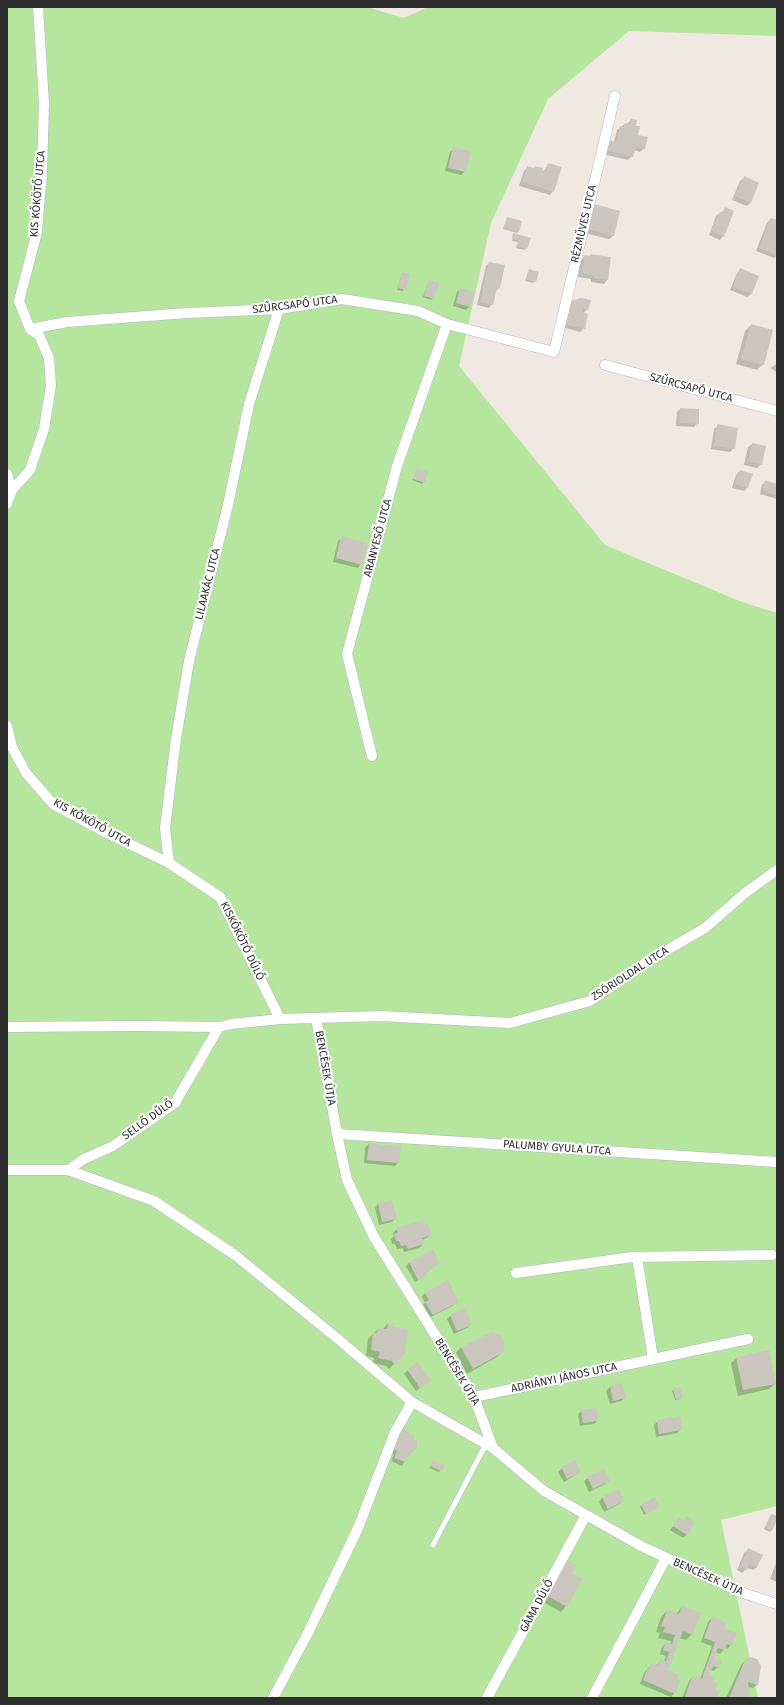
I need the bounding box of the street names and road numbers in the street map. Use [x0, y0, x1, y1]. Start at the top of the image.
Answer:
street label: KIS KŐKÖTŐ UTCA [28, 150, 48, 238]
street label: RÉZMŰVES UTCA [569, 184, 599, 264]
street label: SZŰRCSAPÓ UTCA [252, 293, 338, 317]
street label: SZŰRCSAPÓ UTCA [648, 371, 734, 405]
street label: ARANYESŐ UTCA [361, 498, 395, 578]
street label: LILAAKÁC UTCA [193, 547, 223, 621]
street label: KIS KŐKÖTŐ UTCA [51, 796, 133, 850]
street label: KISKŐKÖTŐ DŰLŐ [217, 899, 267, 983]
street label: ZSÓRIOLDAL UTCA [589, 944, 671, 1004]
street label: BENCÉSEK ÚTJA [312, 1030, 338, 1106]
street label: SELLŐ DŰLŐ [120, 1097, 176, 1143]
street label: PALUMBY GYULA UTCA [503, 1138, 611, 1158]
street label: BENCÉSEK ÚTJA [432, 1336, 482, 1408]
street label: ADRIÁNYI JÁNOS UTCA [510, 1360, 618, 1396]
street label: BENCÉSEK ÚTJA [671, 1556, 745, 1598]
street label: GÁMA DŰLŐ [518, 1577, 556, 1635]

